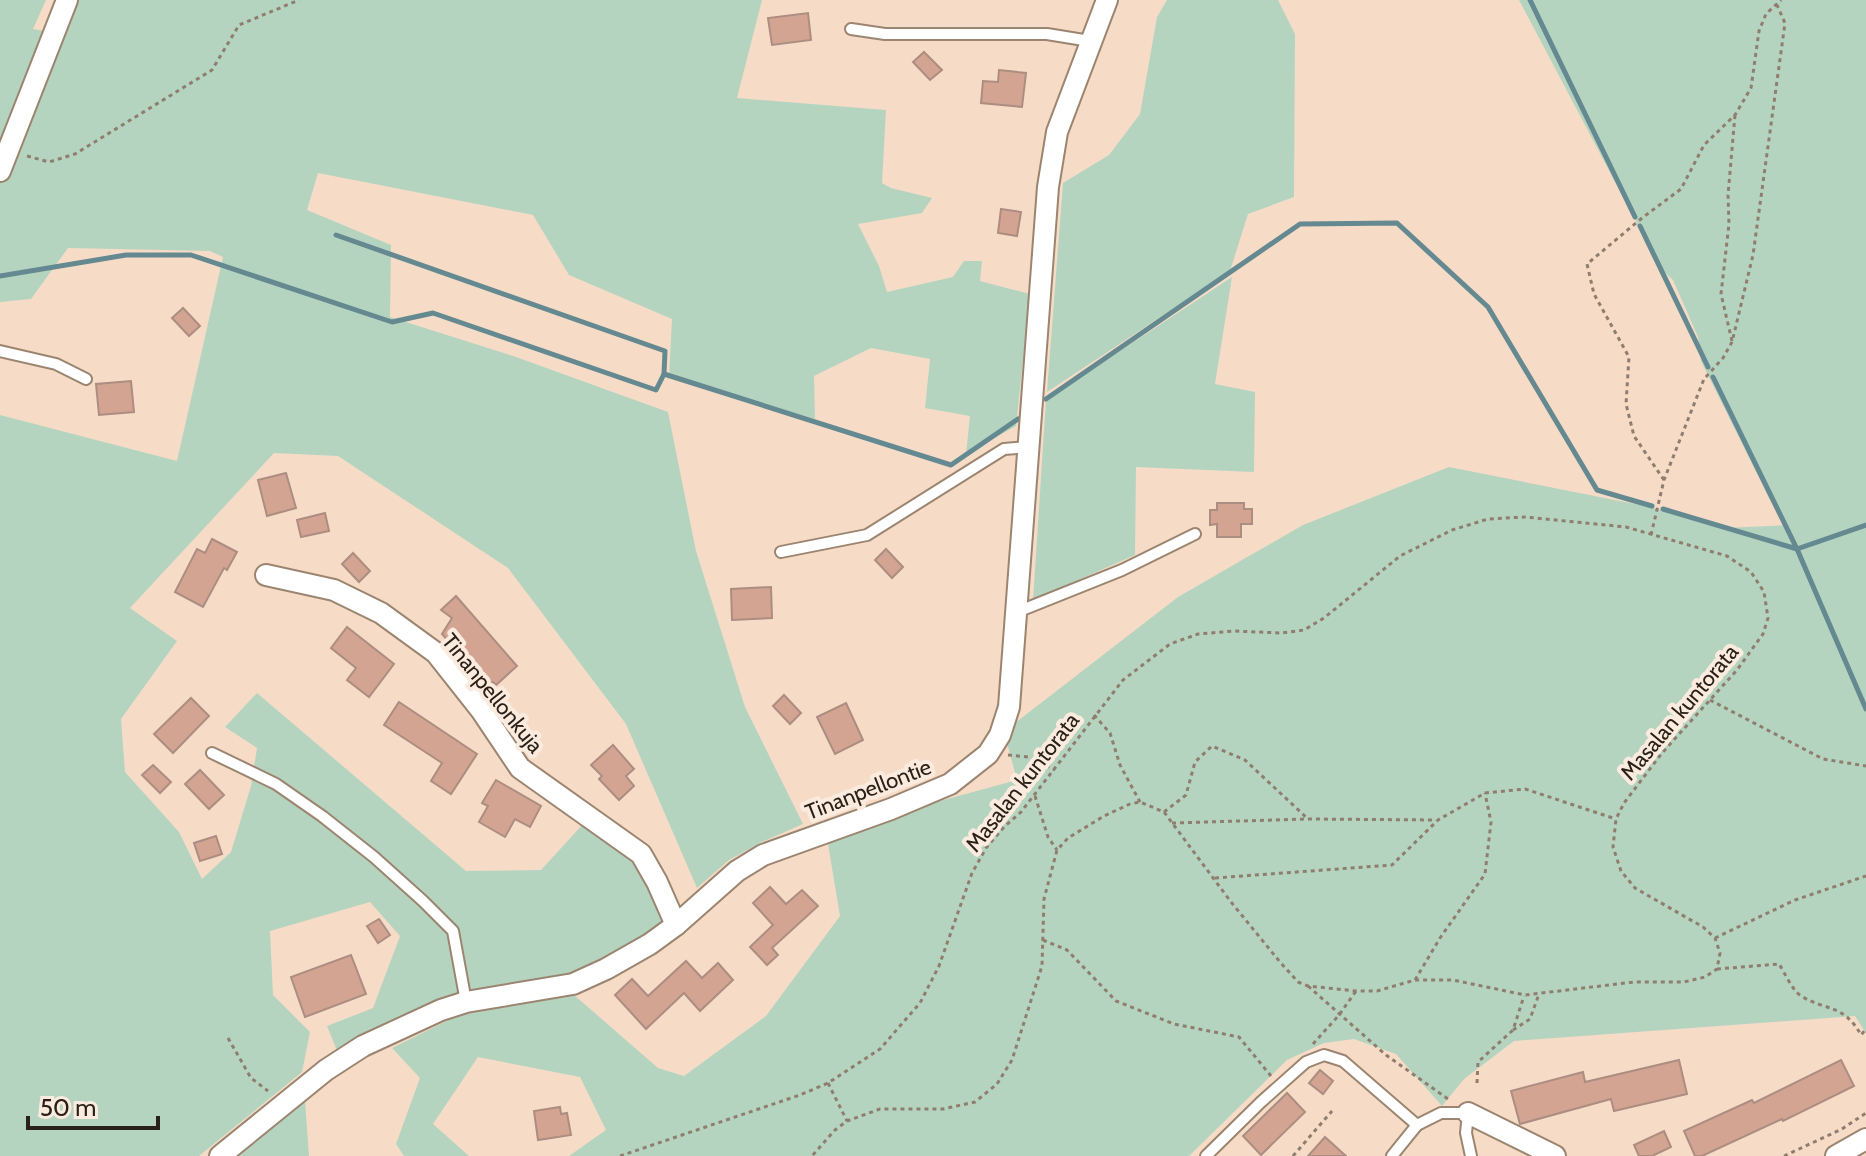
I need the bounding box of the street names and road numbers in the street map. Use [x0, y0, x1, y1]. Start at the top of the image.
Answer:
street label: Tinanpellonkuja [436, 628, 549, 759]
street label: Masalan kuntorata [1615, 639, 1744, 786]
street label: Masalan kuntorata [960, 707, 1085, 857]
street label: Tinanpellontie [801, 753, 935, 826]

